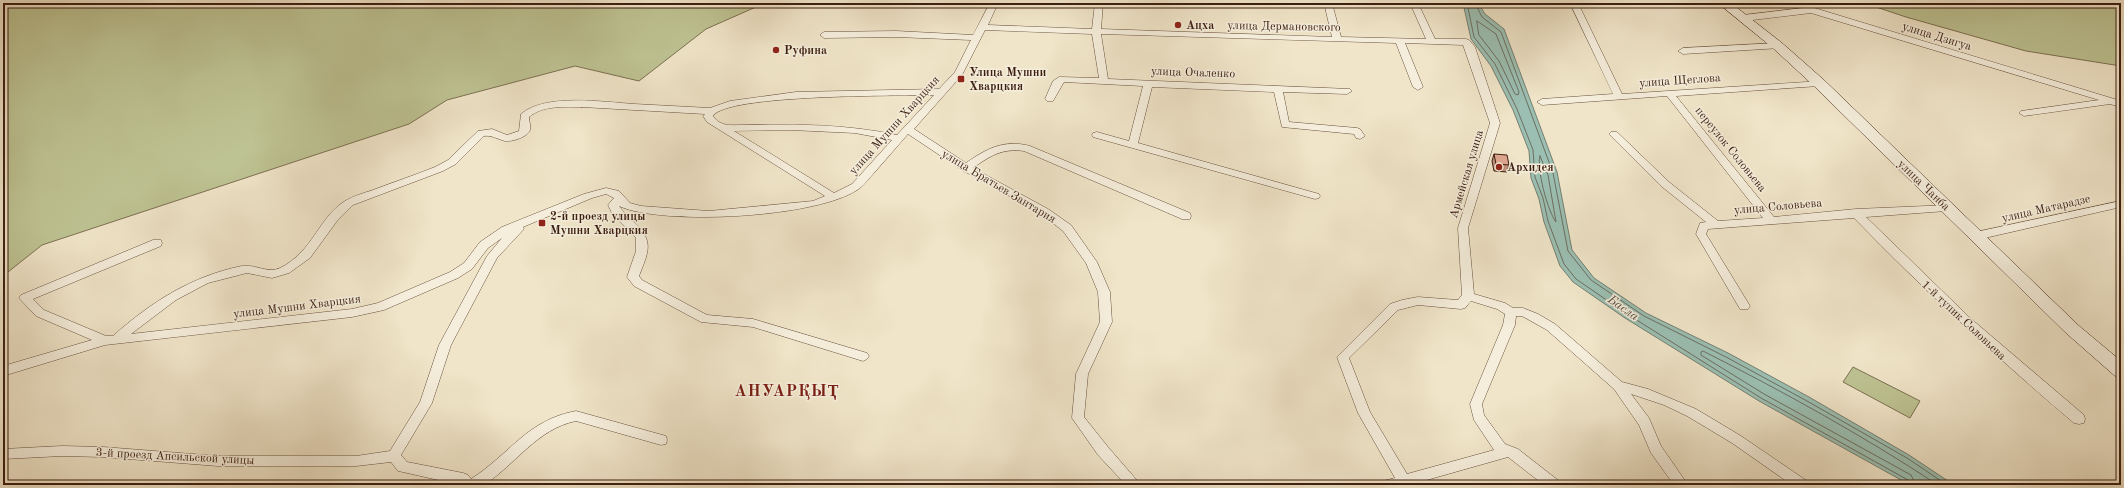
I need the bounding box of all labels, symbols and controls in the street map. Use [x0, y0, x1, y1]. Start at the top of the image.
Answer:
marker: Ацха [1173, 20, 1183, 30]
place label: Ацха [1186, 20, 1214, 32]
street label: улица Дермановского [1227, 20, 1341, 34]
street label: улица Дзигуа [1901, 21, 1973, 53]
marker: Руфина [771, 45, 781, 55]
place label: Руфина [784, 45, 827, 57]
street label: улица Очаленко [1151, 66, 1235, 80]
place label: Улица Мушни Хварцкия [969, 67, 1047, 93]
street label: улица Щеглова [1639, 72, 1721, 90]
street label: улица Мушни Хварцкия [847, 74, 942, 177]
marker: Улица Мушни Хварцкия [956, 74, 966, 84]
street label: переулок Соловьева [1692, 105, 1768, 194]
street label: Армейская улица [1448, 129, 1486, 220]
street label: улица Братьев Зантария [939, 148, 1058, 226]
street label: улица Чанба [1895, 158, 1952, 213]
marker: Архидея [1494, 162, 1504, 172]
place label: Архидея [1507, 162, 1554, 174]
street label: улица Матарадзе [2001, 193, 2092, 225]
street label: улица Соловьева [1733, 197, 1823, 217]
place label: 2-й проезд улицы Мушни Хварцкия [550, 211, 648, 237]
marker: 2-й проезд улицы Мушни Хварцкия [537, 218, 547, 228]
street label: 1-й тупик Соловьева [1919, 279, 2008, 363]
water label: Басла [1604, 292, 1641, 323]
street label: улица Мушни Хварцкия [233, 293, 361, 321]
district label: АНУАРҚЫҬ [734, 384, 840, 400]
street label: 3-й проезд Апсильской улицы [95, 447, 255, 467]

